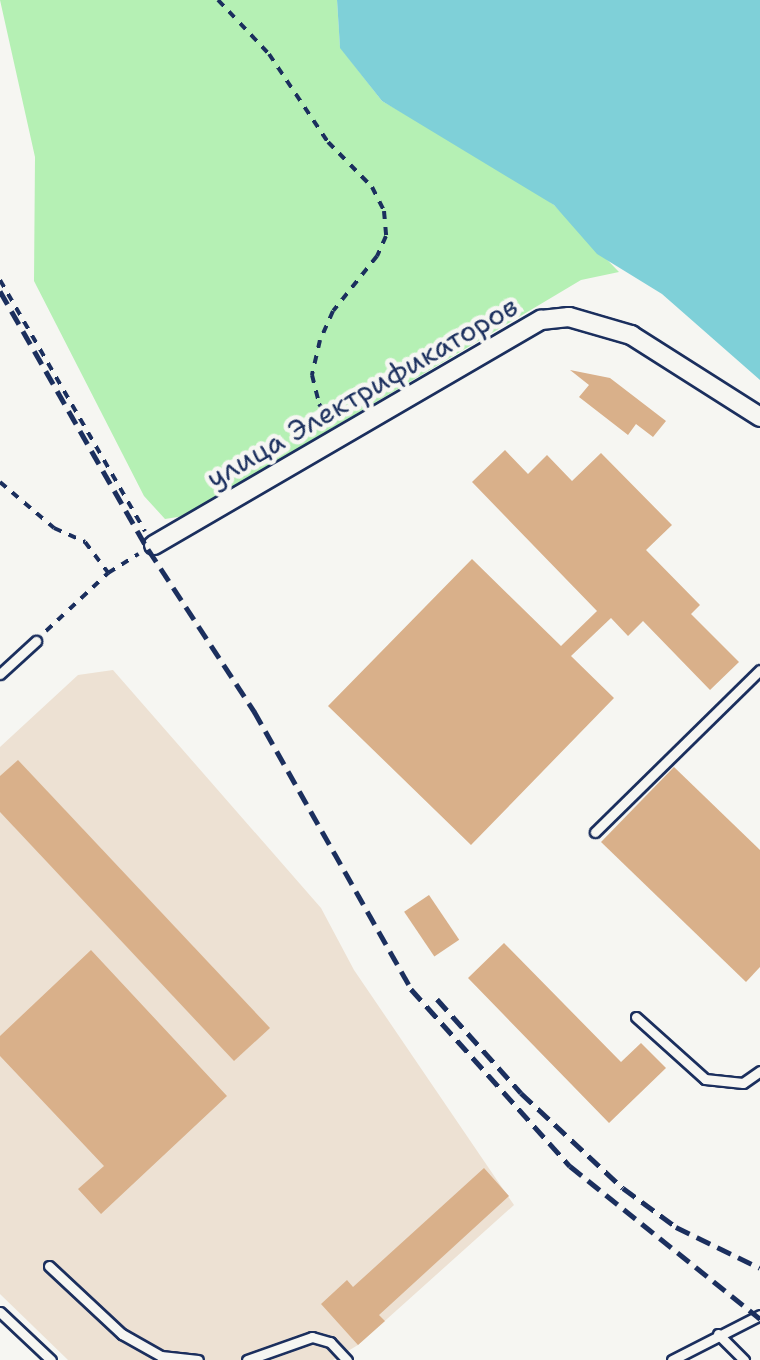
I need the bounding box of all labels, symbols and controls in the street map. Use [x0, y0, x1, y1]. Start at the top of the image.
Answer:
street label: улица Электрификаторов [200, 289, 524, 495]

